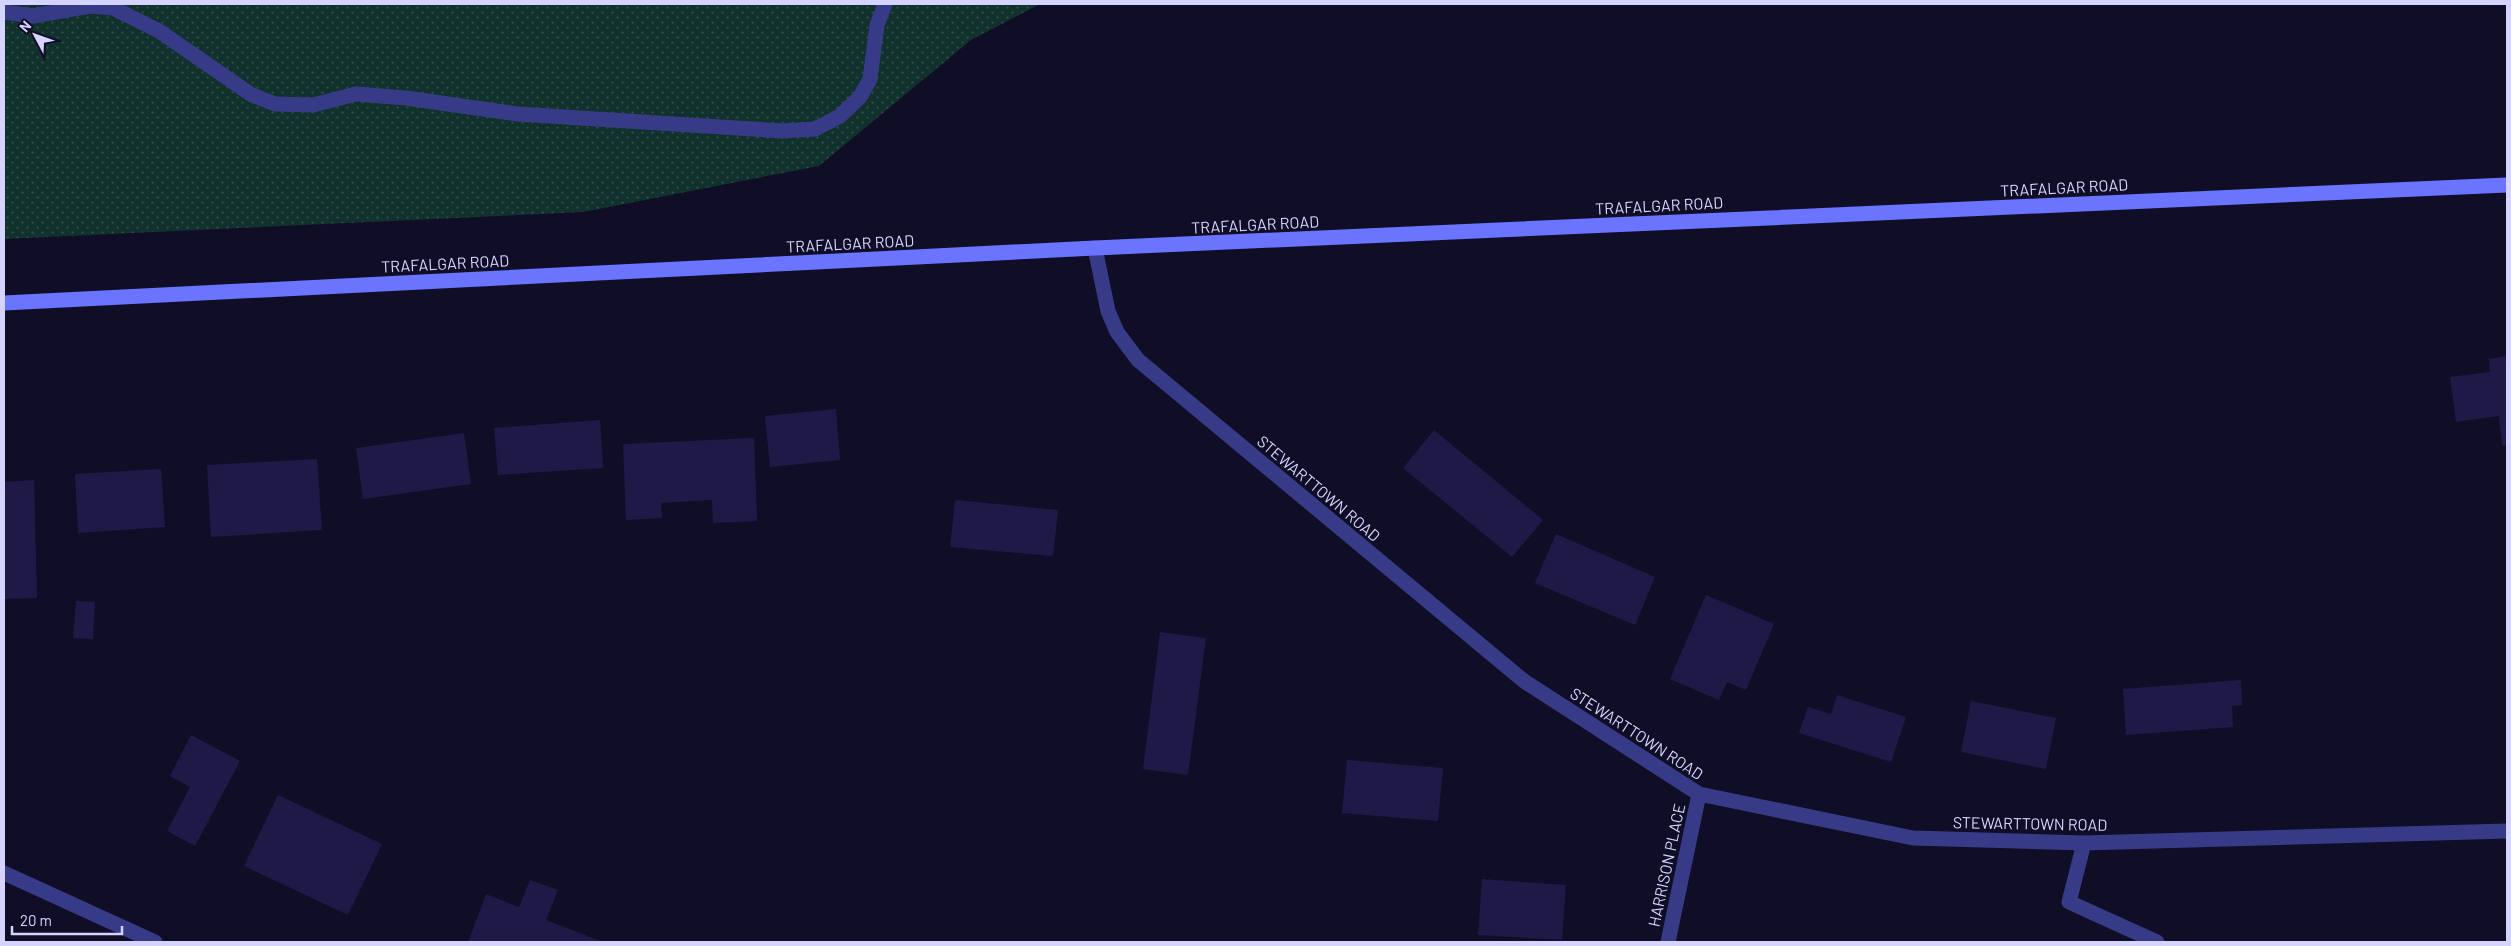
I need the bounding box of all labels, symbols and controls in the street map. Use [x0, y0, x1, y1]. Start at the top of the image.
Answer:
north arrow [10, 10, 60, 60]
text: N [15, 17, 34, 35]
street label: TRAFALGAR ROAD [2000, 174, 2128, 200]
street label: TRAFALGAR ROAD [1595, 192, 1723, 218]
street label: TRAFALGAR ROAD [1191, 211, 1319, 237]
street label: TRAFALGAR ROAD [786, 230, 914, 256]
street label: TRAFALGAR ROAD [381, 250, 509, 276]
street label: STEWARTTOWN ROAD [1254, 431, 1384, 545]
street label: STEWARTTOWN ROAD [1567, 683, 1707, 783]
street label: HARRISON PLACE [1644, 802, 1688, 928]
street label: STEWARTTOWN ROAD [1953, 812, 2107, 834]
scale bar [12, 904, 122, 936]
text: 20 m [20, 911, 52, 929]

